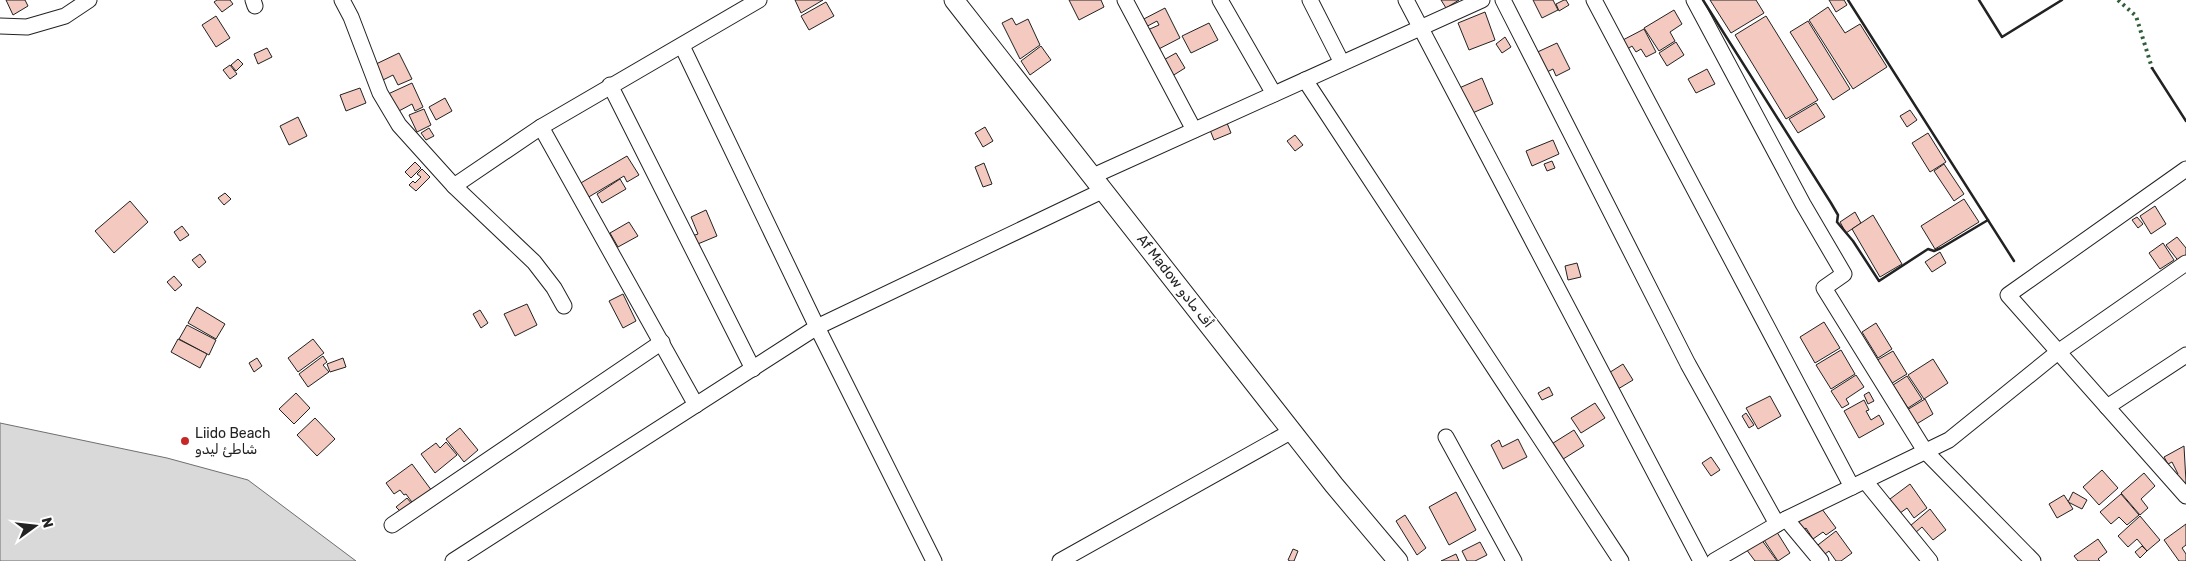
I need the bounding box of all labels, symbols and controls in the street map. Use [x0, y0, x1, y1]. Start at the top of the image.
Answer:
street label: Af Madow أف مادو [1133, 231, 1217, 331]
place label: Liido Beach شاطئ ليدو [195, 425, 271, 458]
marker: Liido Beach شاطئ ليدو [179, 435, 191, 447]
north arrow [10, 501, 60, 551]
text: N [38, 516, 57, 530]

